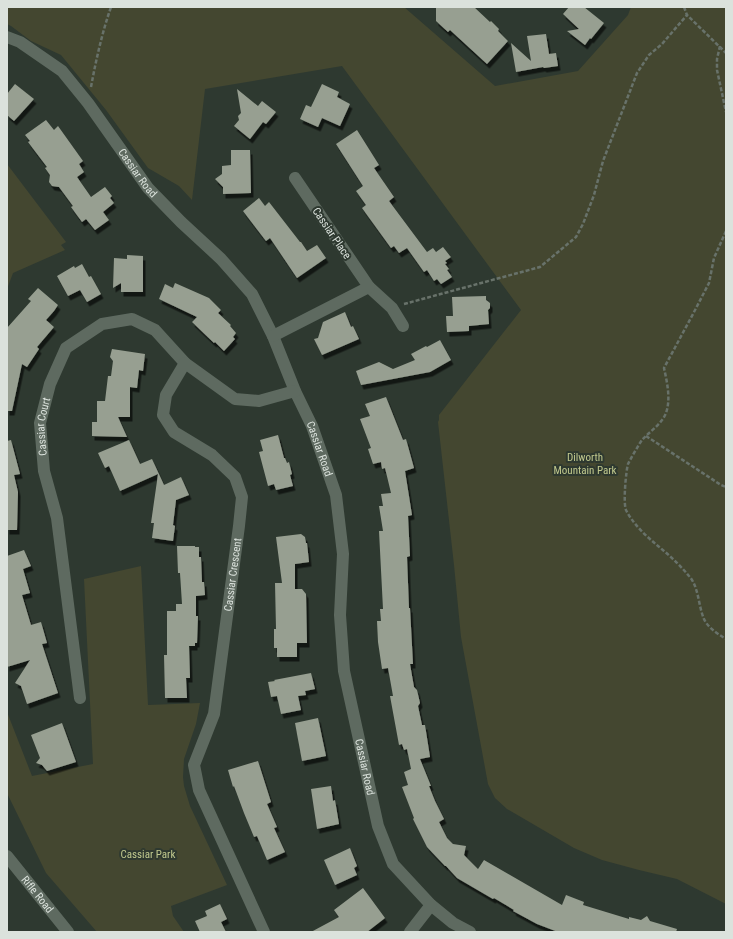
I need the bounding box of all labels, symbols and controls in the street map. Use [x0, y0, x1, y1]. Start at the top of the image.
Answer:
street label: Cassiar Road [115, 146, 160, 200]
street label: Cassiar Place [310, 205, 354, 262]
street label: Cassiar Court [34, 396, 53, 456]
street label: Cassiar Road [304, 419, 335, 478]
park label: Dilworth Mountain Park [554, 451, 617, 477]
street label: Cassiar Crescent [222, 537, 244, 612]
street label: Cassiar Road [352, 738, 377, 797]
park label: Cassiar Park [121, 848, 175, 861]
street label: Rifle Road [19, 873, 56, 916]

